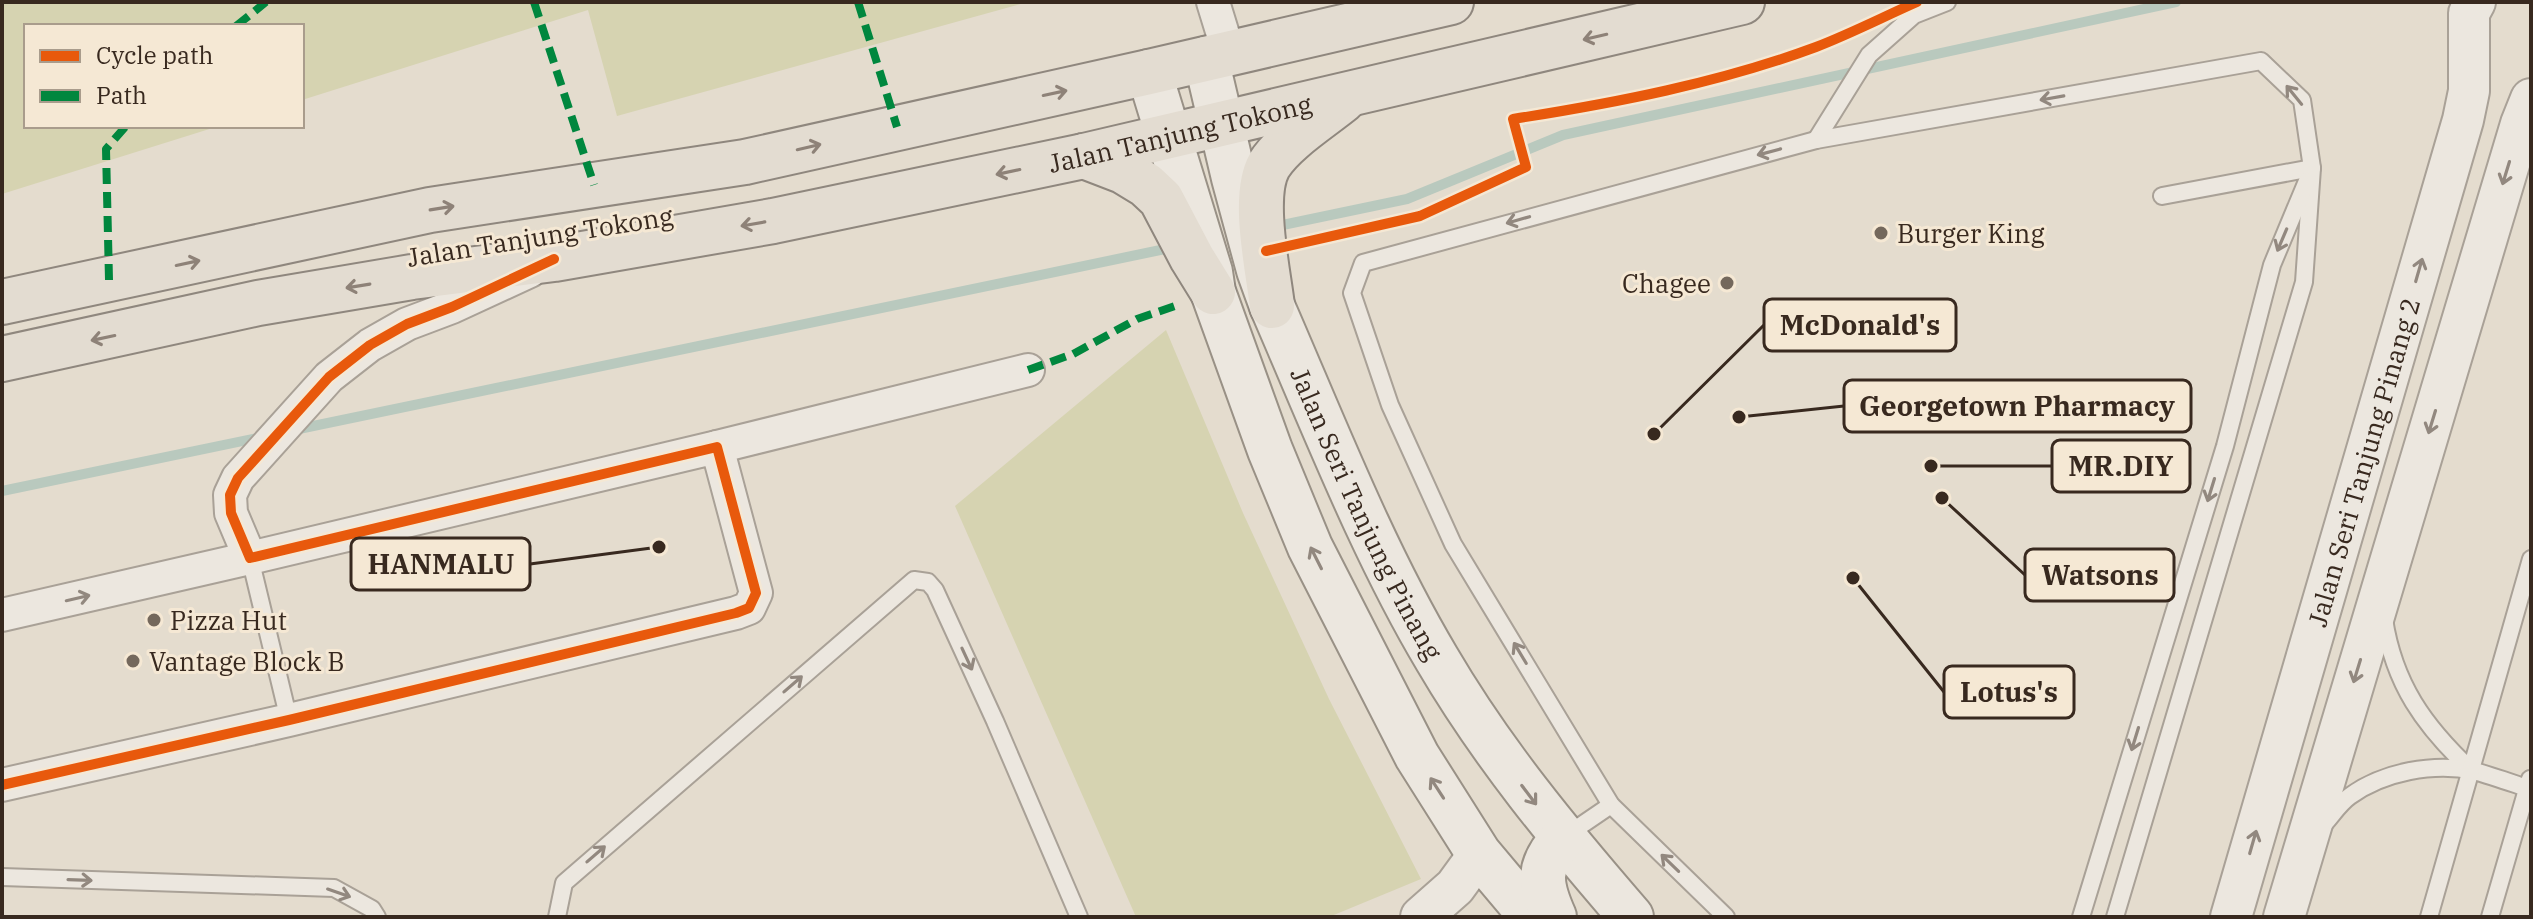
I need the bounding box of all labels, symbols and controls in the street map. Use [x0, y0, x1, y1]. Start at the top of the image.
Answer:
legend [24, 24, 304, 128]
one-way arrow [1583, 30, 1609, 45]
text: Cycle path [96, 39, 213, 71]
text: Path [96, 79, 147, 111]
one-way arrow [2285, 84, 2303, 105]
one-way arrow [1042, 85, 1067, 100]
street label: Jalan Tanjung Tokong [1045, 86, 1315, 180]
one-way arrow [2040, 92, 2065, 107]
one-way arrow [795, 139, 821, 154]
one-way arrow [1757, 146, 1783, 161]
one-way arrow [2498, 159, 2513, 185]
one-way arrow [995, 165, 1021, 180]
street label: Jalan Tanjung Tokong [405, 198, 675, 274]
one-way arrow [429, 199, 454, 214]
one-way arrow [1505, 213, 1531, 228]
place label: Burger King [1897, 216, 2045, 250]
one-way arrow [741, 218, 766, 233]
marker: Burger King [1872, 224, 1890, 242]
one-way arrow [2274, 228, 2288, 252]
one-way arrow [175, 255, 200, 270]
one-way arrow [2412, 257, 2427, 283]
place label: Chagee [1622, 266, 1711, 300]
marker: Chagee [1718, 274, 1736, 292]
one-way arrow [346, 280, 371, 295]
street label: Jalan Seri Tanjung Pinang 2 [2300, 293, 2427, 630]
callout: McDonald's [1764, 299, 1956, 351]
text: McDonald's [1780, 306, 1940, 343]
one-way arrow [91, 331, 117, 346]
street label: Jalan Seri Tanjung Pinang [1283, 362, 1451, 666]
callout: Georgetown Pharmacy [1844, 380, 2191, 432]
text: Georgetown Pharmacy [1859, 387, 2175, 424]
one-way arrow [2424, 409, 2438, 434]
callout: MR.DIY [2052, 440, 2190, 492]
text: MR.DIY [2068, 447, 2174, 484]
one-way arrow [2203, 477, 2218, 503]
callout: HANMALU [351, 538, 530, 590]
text: HANMALU [367, 545, 515, 582]
one-way arrow [1307, 547, 1323, 571]
callout: Watsons [2025, 549, 2174, 601]
text: Watsons [2041, 556, 2159, 593]
one-way arrow [65, 589, 90, 604]
place label: Pizza Hut [170, 603, 287, 637]
marker: Pizza Hut [145, 611, 163, 629]
one-way arrow [1512, 642, 1528, 665]
place label: Vantage Block B [149, 644, 345, 678]
one-way arrow [960, 646, 975, 671]
marker: Vantage Block B [124, 652, 142, 670]
one-way arrow [2349, 658, 2363, 683]
callout: Lotus's [1944, 666, 2074, 718]
text: Lotus's [1960, 673, 2058, 710]
one-way arrow [782, 675, 802, 693]
one-way arrow [2127, 726, 2141, 751]
one-way arrow [1429, 777, 1445, 800]
one-way arrow [1521, 783, 1538, 805]
one-way arrow [2246, 830, 2261, 856]
one-way arrow [586, 846, 606, 864]
one-way arrow [1660, 853, 1680, 872]
one-way arrow [66, 872, 93, 887]
one-way arrow [326, 886, 351, 901]

